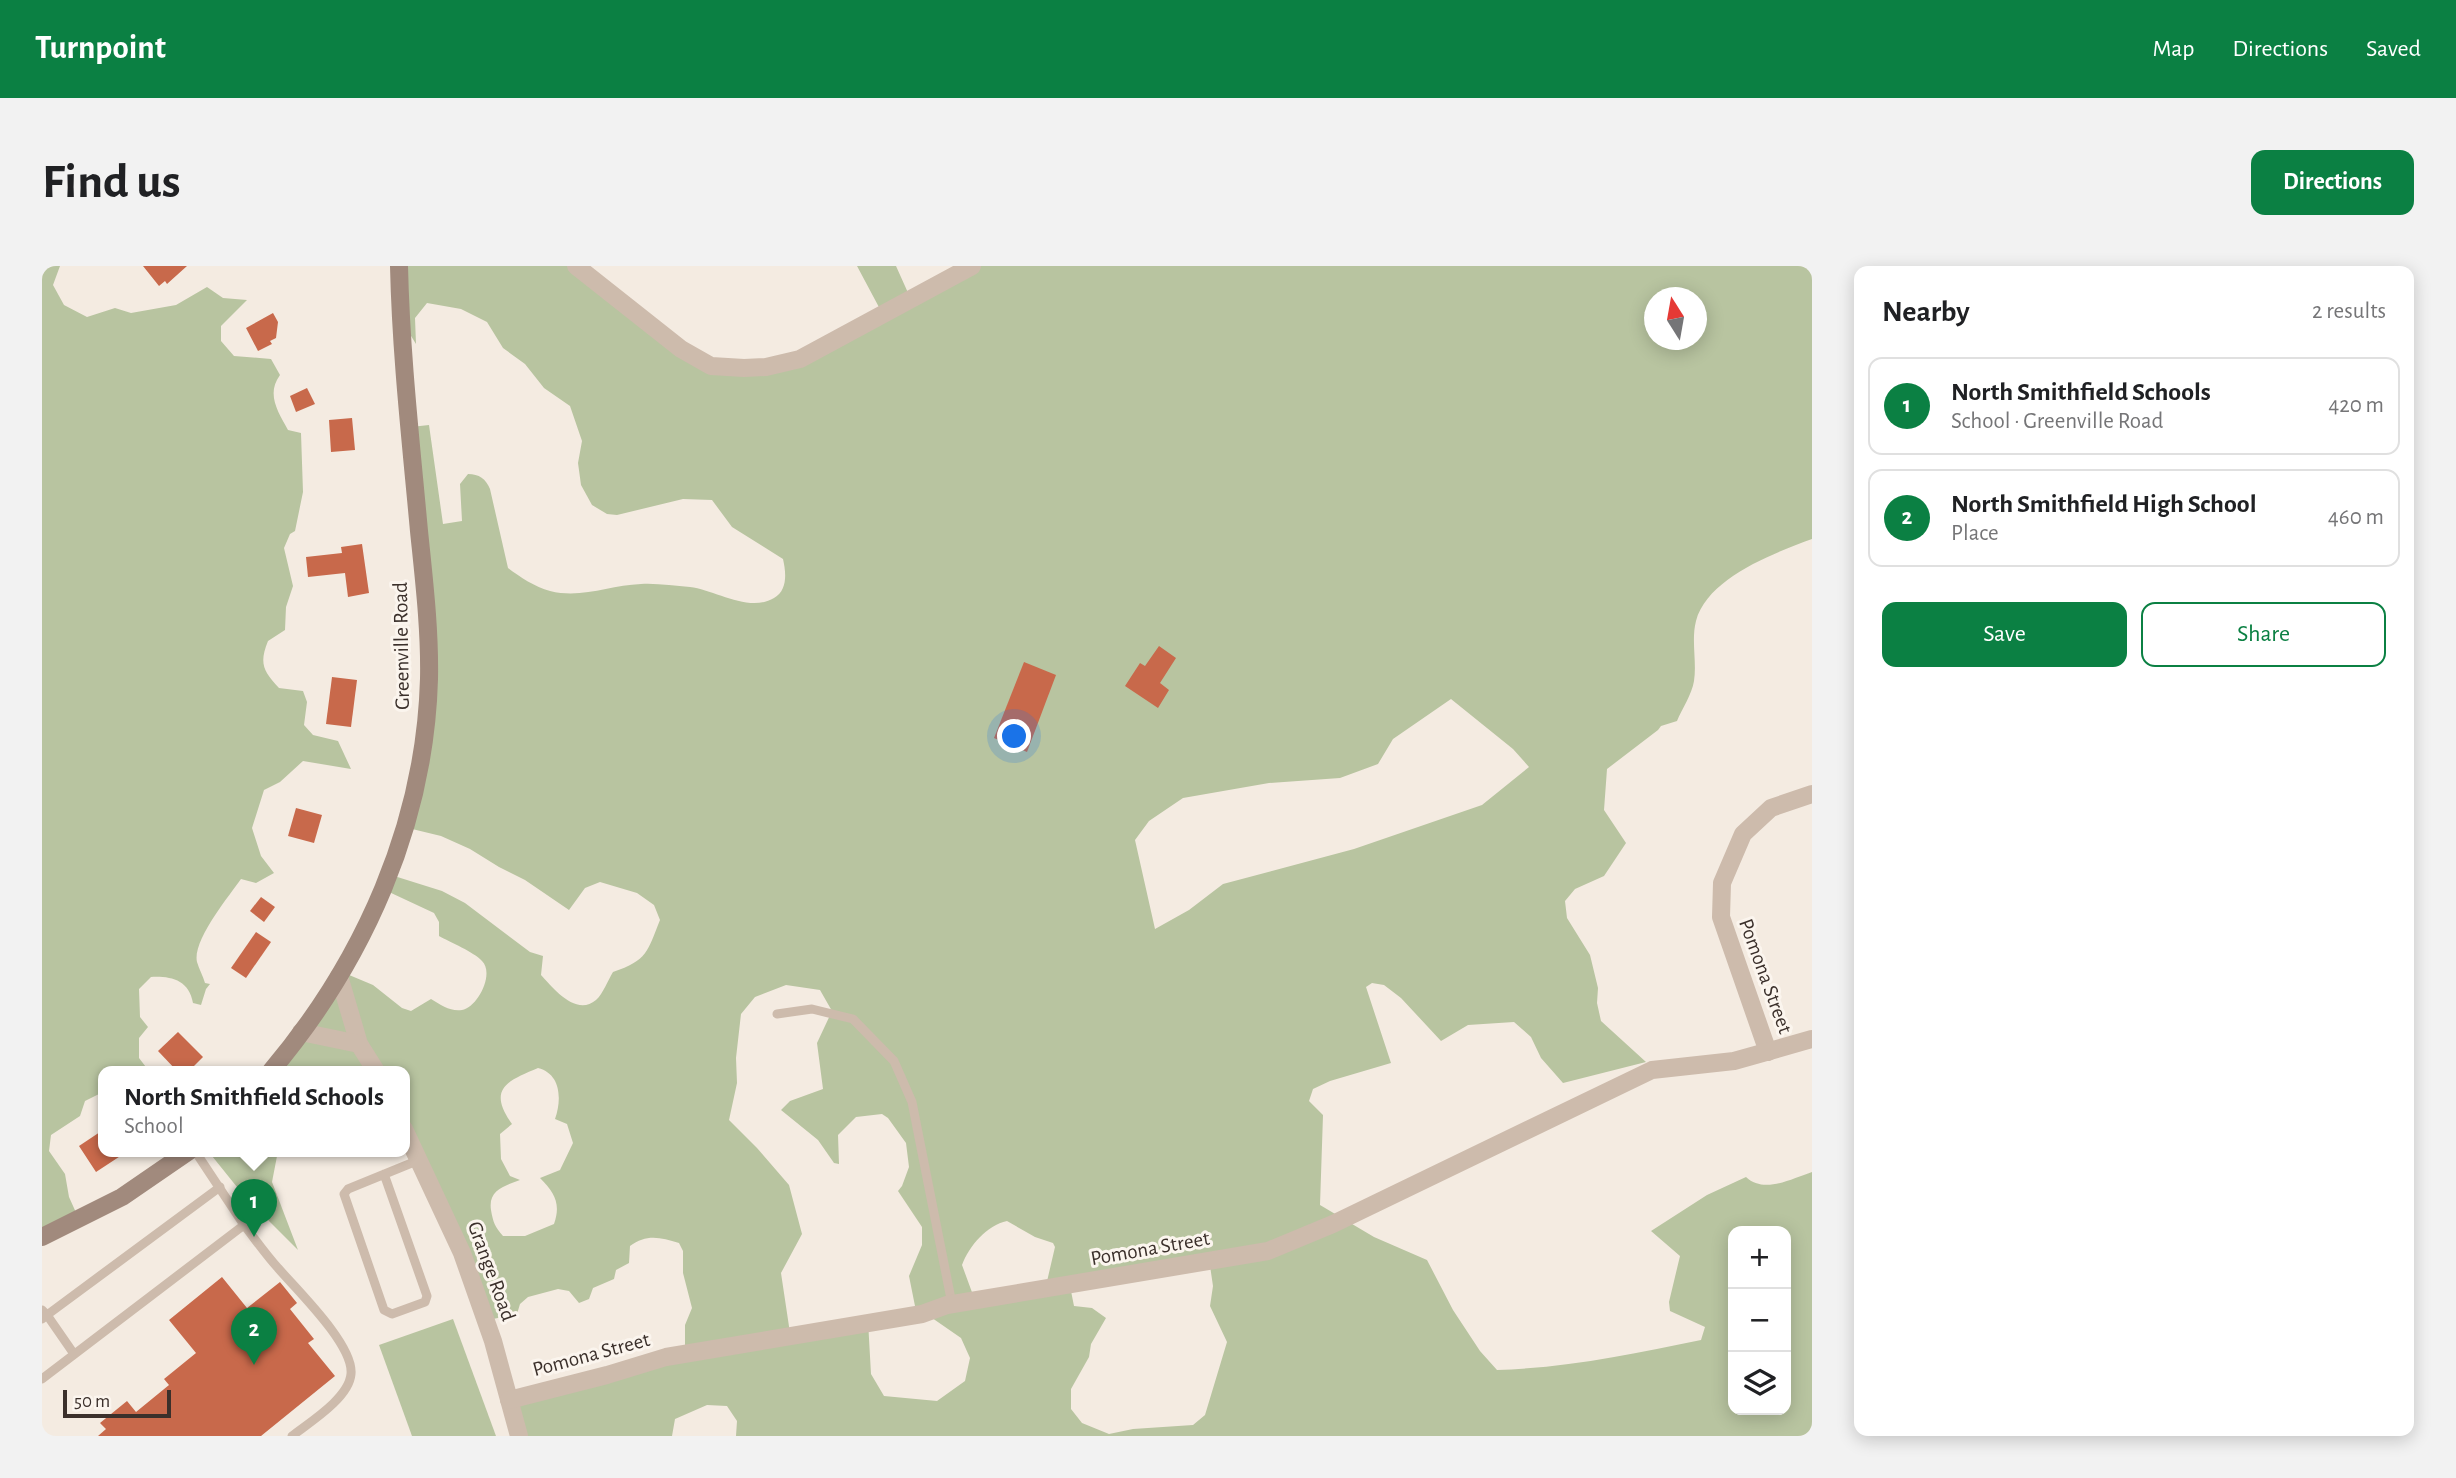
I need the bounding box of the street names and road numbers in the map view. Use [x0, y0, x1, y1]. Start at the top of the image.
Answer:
street label: Greenville Road [390, 582, 413, 710]
street label: Pomona Street [1735, 916, 1796, 1037]
street label: Grange Road [464, 1219, 519, 1324]
street label: Pomona Street [1089, 1228, 1212, 1269]
street label: Pomona Street [530, 1329, 652, 1380]

